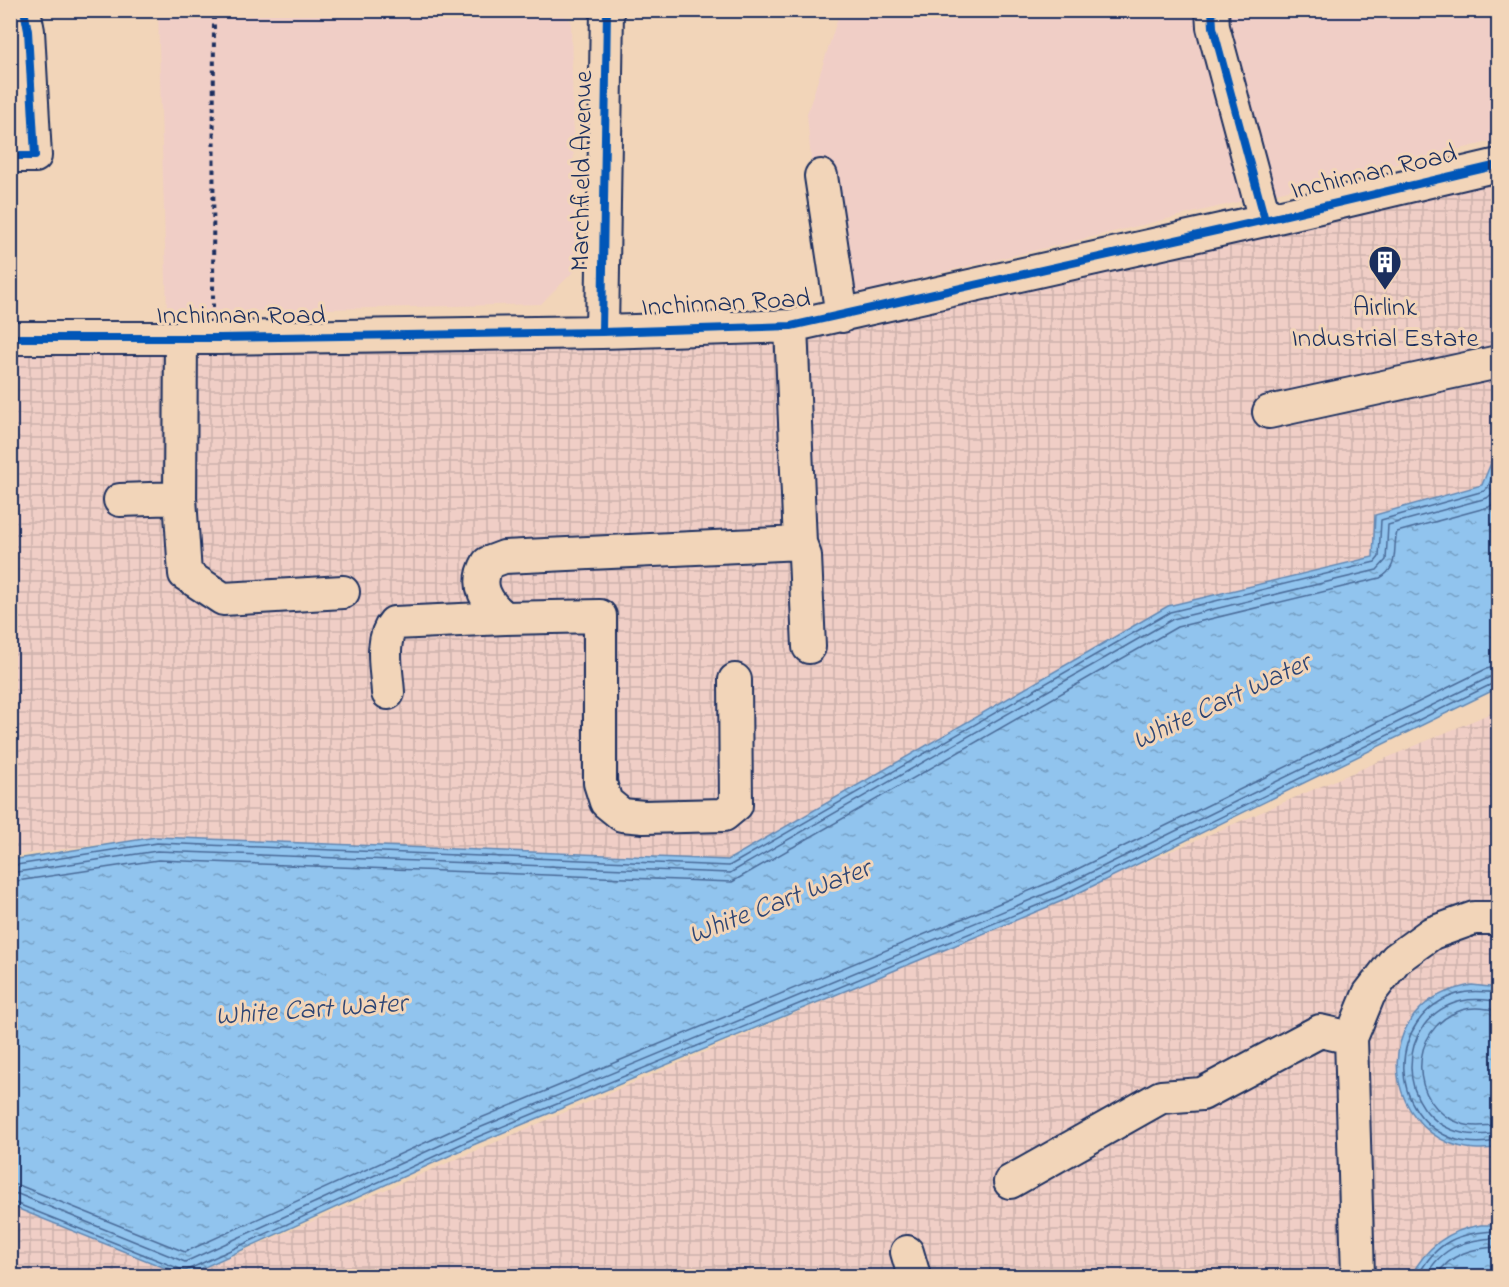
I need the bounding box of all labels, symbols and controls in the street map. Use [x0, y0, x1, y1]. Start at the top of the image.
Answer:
street label: Marchfield Avenue [562, 69, 604, 272]
street label: Inchinnan Road [1287, 135, 1461, 211]
building icon: Airlink Industrial Estate [1367, 244, 1403, 291]
street label: Inchinnan Road [640, 280, 812, 328]
place label: Airlink Industrial Estate [1291, 289, 1479, 359]
street label: Inchinnan Road [156, 297, 326, 336]
water label: White Cart Water [1126, 642, 1321, 762]
water label: White Cart Water [683, 848, 880, 957]
water label: White Cart Water [214, 984, 412, 1038]

